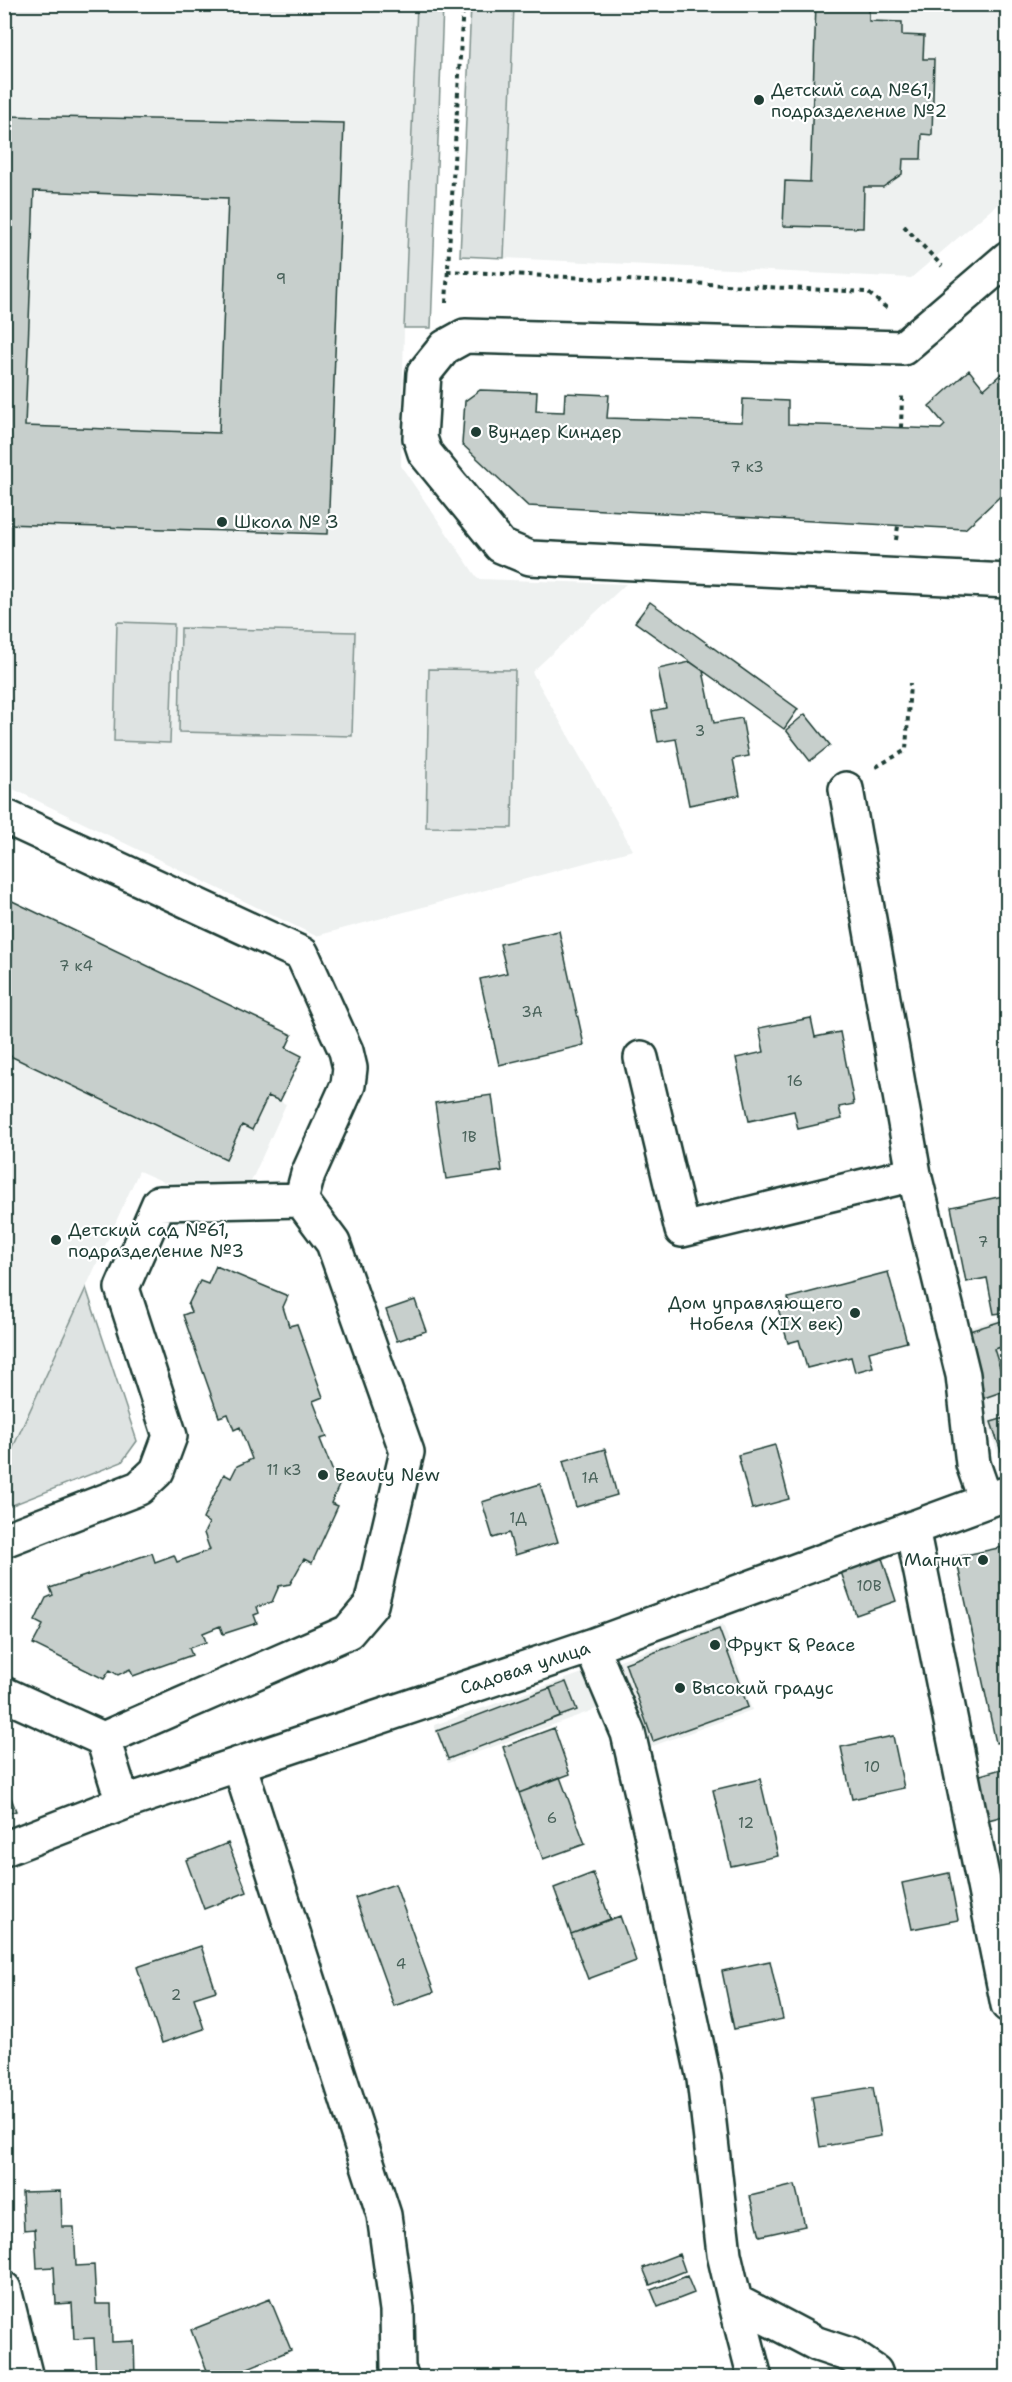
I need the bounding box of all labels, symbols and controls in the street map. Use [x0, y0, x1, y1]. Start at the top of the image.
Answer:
place label: Детский сад №61, подразделение №2 [771, 78, 947, 123]
marker: Детский сад №61, подразделение №2 [752, 93, 766, 107]
house number: 9 [276, 269, 286, 289]
place label: Вундер Киндер [488, 420, 622, 444]
marker: Вундер Киндер [469, 425, 483, 439]
house number: 7 к3 [730, 457, 764, 477]
place label: Школа № 3 [234, 510, 339, 534]
marker: Школа № 3 [215, 515, 229, 529]
house number: 3 [695, 721, 705, 741]
house number: 7 к4 [59, 956, 93, 976]
house number: 3А [521, 1002, 543, 1022]
house number: 16 [787, 1071, 803, 1091]
house number: 1В [461, 1127, 477, 1147]
place label: Детский сад №61, подразделение №3 [68, 1218, 244, 1263]
house number: 7 [978, 1232, 988, 1252]
marker: Детский сад №61, подразделение №3 [49, 1233, 63, 1247]
place label: Дом управляющего Нобеля (XIX век) [668, 1291, 843, 1336]
marker: Дом управляющего Нобеля (XIX век) [848, 1306, 862, 1320]
house number: 11 к3 [266, 1460, 302, 1480]
place label: Beauty New [335, 1463, 440, 1487]
marker: Beauty New [316, 1468, 330, 1482]
house number: 1А [581, 1468, 599, 1488]
house number: 1Д [509, 1508, 527, 1528]
place label: Магнит [904, 1548, 972, 1572]
marker: Магнит [976, 1553, 990, 1567]
house number: 10В [856, 1576, 882, 1596]
place label: Фрукт & Peace [727, 1633, 855, 1657]
street label: Садовая улица [457, 1636, 593, 1700]
marker: Фрукт & Peace [708, 1638, 722, 1652]
place label: Высокий градус [692, 1676, 834, 1700]
marker: Высокий градус [673, 1681, 687, 1695]
house number: 10 [864, 1757, 880, 1777]
house number: 6 [547, 1808, 557, 1828]
house number: 12 [738, 1813, 754, 1833]
house number: 4 [396, 1954, 406, 1974]
house number: 2 [171, 1985, 181, 2005]

